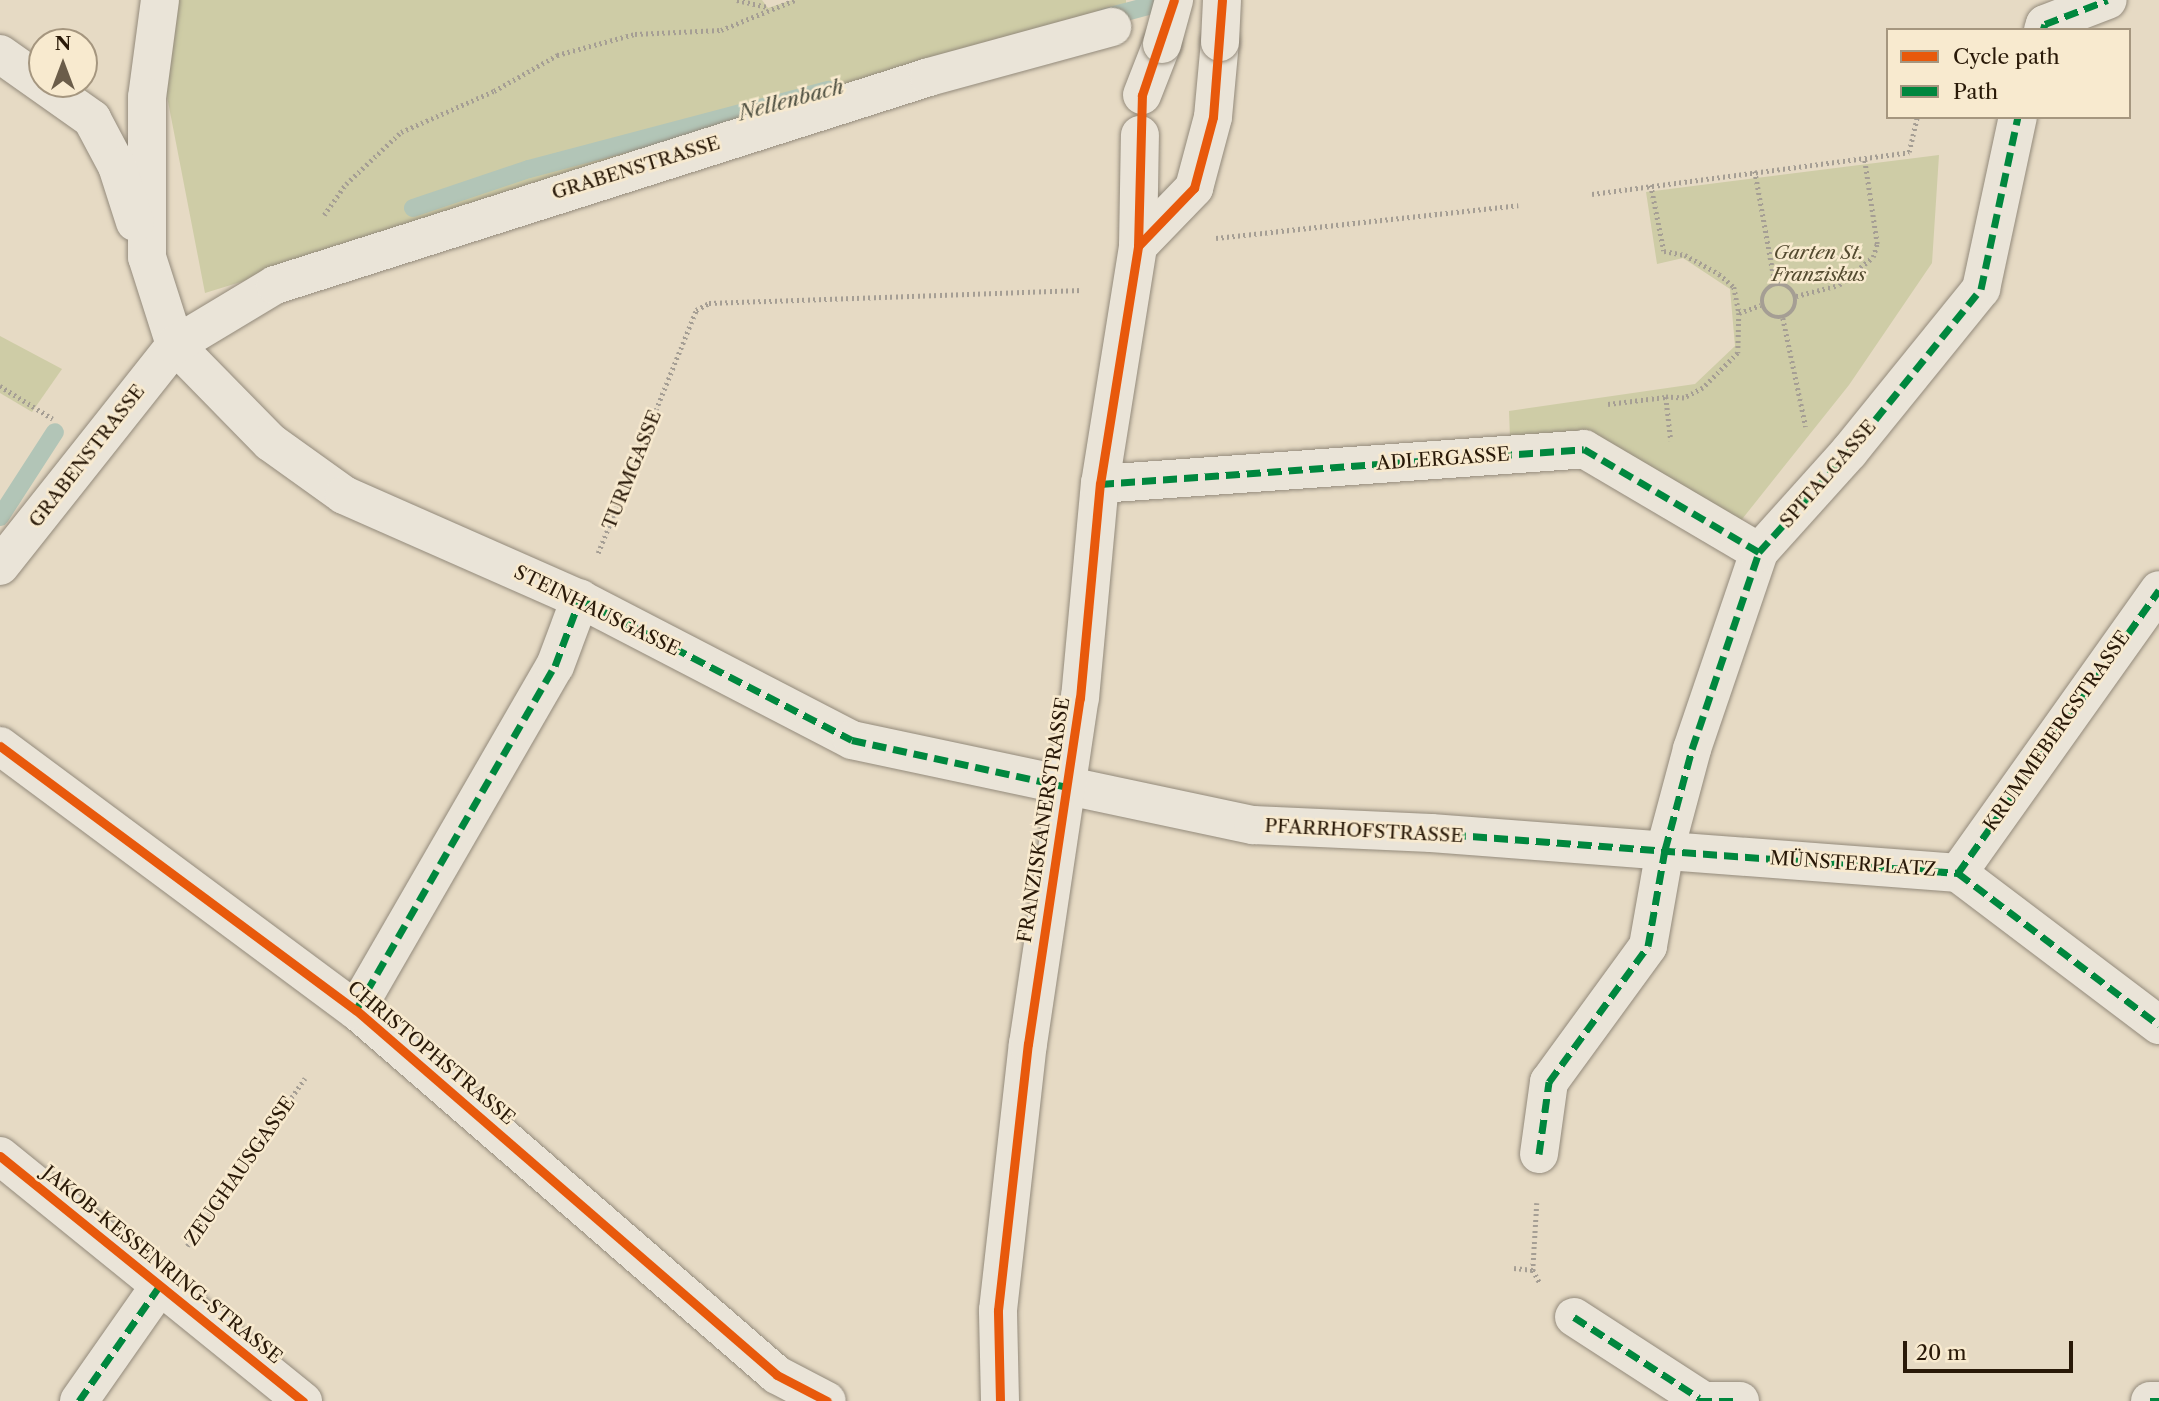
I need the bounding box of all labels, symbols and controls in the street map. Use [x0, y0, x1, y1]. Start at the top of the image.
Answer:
north arrow [28, 28, 98, 98]
legend [1886, 28, 2131, 119]
text: N [55, 32, 71, 55]
text: Cycle path [1953, 44, 2060, 69]
water label: Nellenbach [736, 74, 846, 126]
text: Path [1953, 79, 1998, 104]
street label: GRABENSTRASSE [549, 132, 723, 204]
park label: Garten St. Franziskus [1772, 242, 1866, 286]
street label: GRABENSTRASSE [24, 380, 150, 532]
street label: TURMGASSE [598, 407, 666, 533]
street label: SPITALGASSE [1775, 415, 1881, 533]
street label: ADLERGASSE [1376, 443, 1510, 475]
street label: STEINHAUSGASSE [510, 561, 684, 661]
street label: KRUMMEBERGSTRASSE [1979, 626, 2135, 836]
street label: FRANZISKANERSTRASSE [1013, 696, 1075, 944]
street label: PFARRHOFSTRASSE [1264, 814, 1464, 848]
street label: MÜNSTERPLATZ [1769, 847, 1937, 881]
street label: CHRISTOPHSTRASSE [343, 976, 519, 1130]
street label: ZEUGHAUSGASSE [180, 1092, 300, 1250]
street label: JAKOB-KESSENRING-STRASSE [38, 1161, 286, 1369]
scale bar [1907, 1328, 2077, 1372]
text: 20 m [1916, 1340, 1967, 1365]

